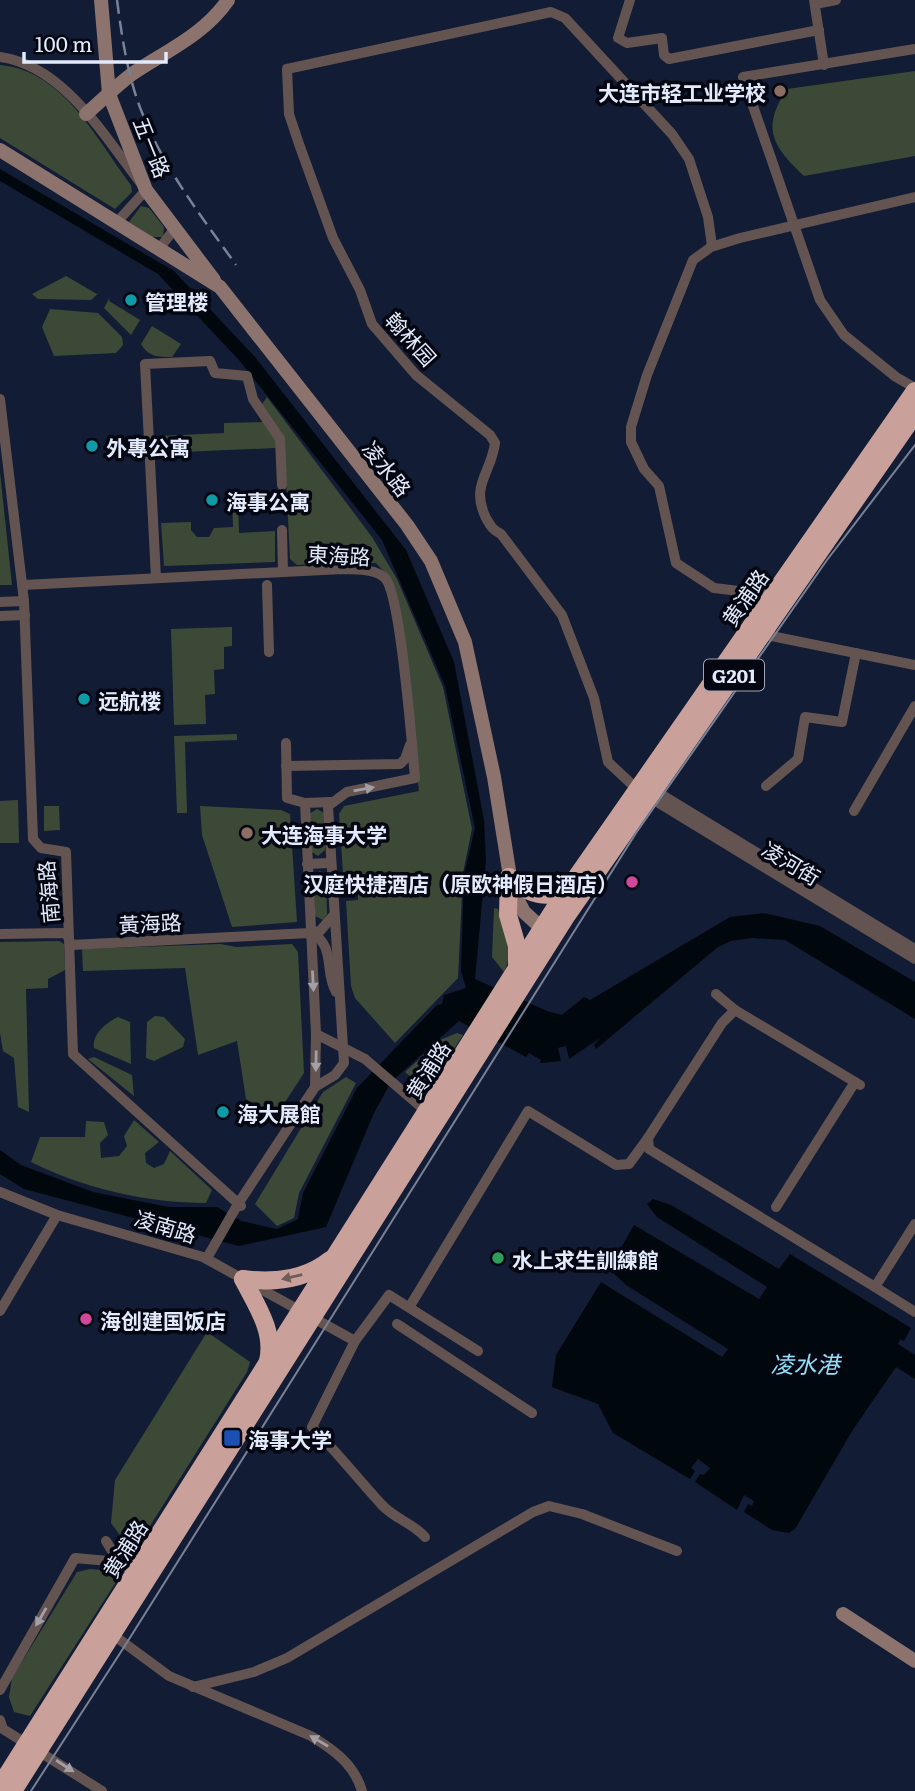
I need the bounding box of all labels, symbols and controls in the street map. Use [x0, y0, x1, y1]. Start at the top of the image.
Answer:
scale bar [24, 21, 166, 65]
text: 100 m [35, 27, 92, 58]
place label: 大连市轻工业学校 [598, 76, 766, 107]
marker: 大连市轻工业学校 [772, 83, 788, 99]
street label: 五一路 [127, 112, 179, 182]
place label: 管理楼 [145, 285, 208, 316]
marker: 管理楼 [123, 292, 139, 308]
street label: 翰林园 [379, 304, 445, 372]
place label: 外專公寓 [106, 431, 190, 462]
street label: 凌水路 [356, 434, 420, 502]
marker: 外專公寓 [84, 438, 100, 454]
place label: 海事公寓 [226, 485, 310, 516]
marker: 海事公寓 [204, 492, 220, 508]
street label: 東海路 [307, 537, 371, 571]
street label: 黄浦路 [713, 562, 775, 632]
road number: G201 [704, 660, 764, 690]
place label: 远航楼 [98, 684, 161, 715]
marker: 远航楼 [76, 691, 92, 707]
one-way arrow [353, 783, 375, 794]
place label: 大连海事大学 [261, 818, 387, 849]
marker: 大连海事大学 [239, 825, 255, 841]
street label: 凌河街 [757, 832, 827, 892]
street label: 南海路 [29, 859, 65, 925]
place label: 汉庭快捷酒店（原欧神假日酒店） [303, 867, 618, 898]
marker: 汉庭快捷酒店（原欧神假日酒店） [624, 874, 640, 890]
street label: 黃海路 [118, 905, 182, 939]
one-way arrow [308, 970, 319, 992]
street label: 黄浦路 [397, 1034, 457, 1104]
one-way arrow [311, 1050, 322, 1072]
place label: 海大展館 [237, 1097, 321, 1128]
marker: 海大展館 [215, 1104, 231, 1120]
street label: 凌南路 [131, 1201, 201, 1249]
place label: 水上求生訓練館 [512, 1243, 659, 1274]
marker: 水上求生訓練館 [490, 1250, 506, 1266]
one-way arrow [281, 1272, 303, 1283]
place label: 海创建国饭店 [100, 1304, 226, 1335]
marker: 海创建国饭店 [78, 1311, 94, 1327]
water label: 凌水港 [771, 1346, 843, 1380]
place label: 海事大学 [248, 1423, 332, 1454]
marker: 海事大学 [222, 1428, 242, 1448]
street label: 黄浦路 [94, 1513, 154, 1583]
one-way arrow [34, 1608, 47, 1627]
one-way arrow [309, 1735, 329, 1747]
one-way arrow [55, 1760, 75, 1773]

